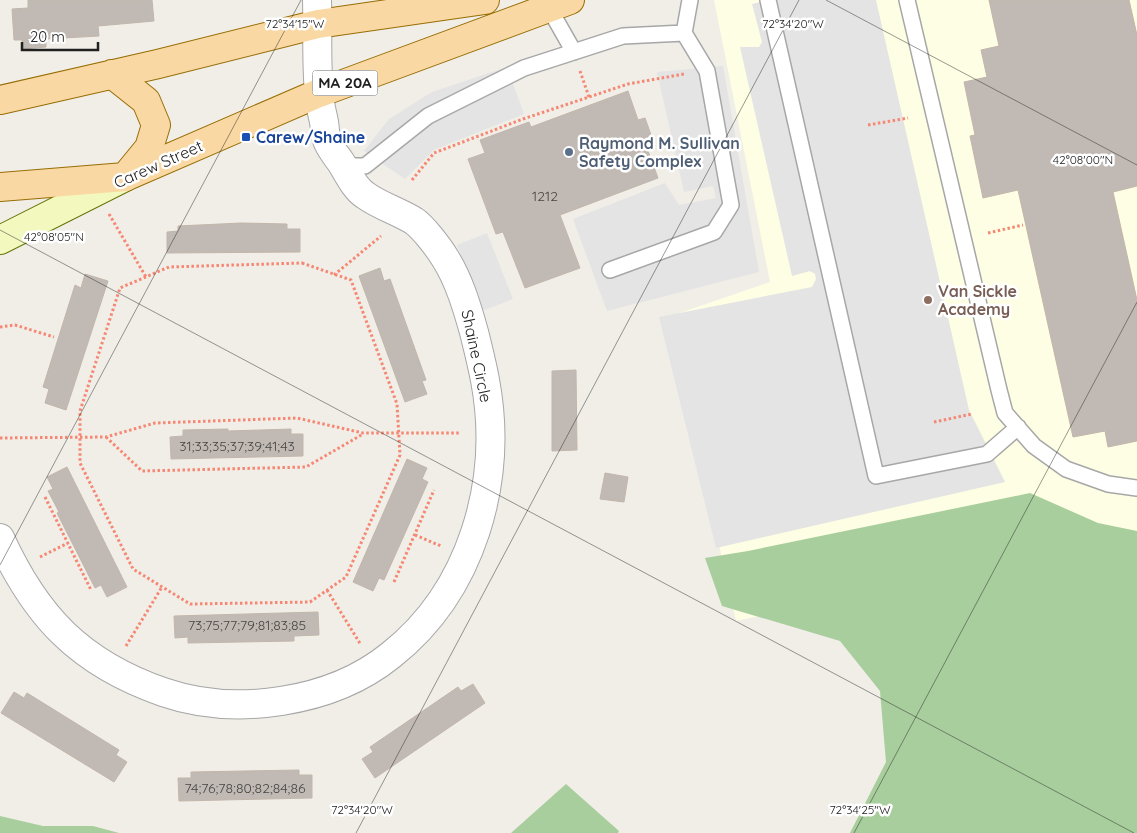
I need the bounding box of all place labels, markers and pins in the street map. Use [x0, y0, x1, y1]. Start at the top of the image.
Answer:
place label: Carew/Shaine [256, 127, 365, 147]
marker: Carew/Shaine [240, 131, 252, 143]
place label: Raymond M. Sullivan Safety Complex [579, 133, 740, 171]
marker: Raymond M. Sullivan Safety Complex [563, 146, 575, 158]
place label: Van Sickle Academy [938, 281, 1017, 319]
marker: Van Sickle Academy [922, 294, 934, 306]

